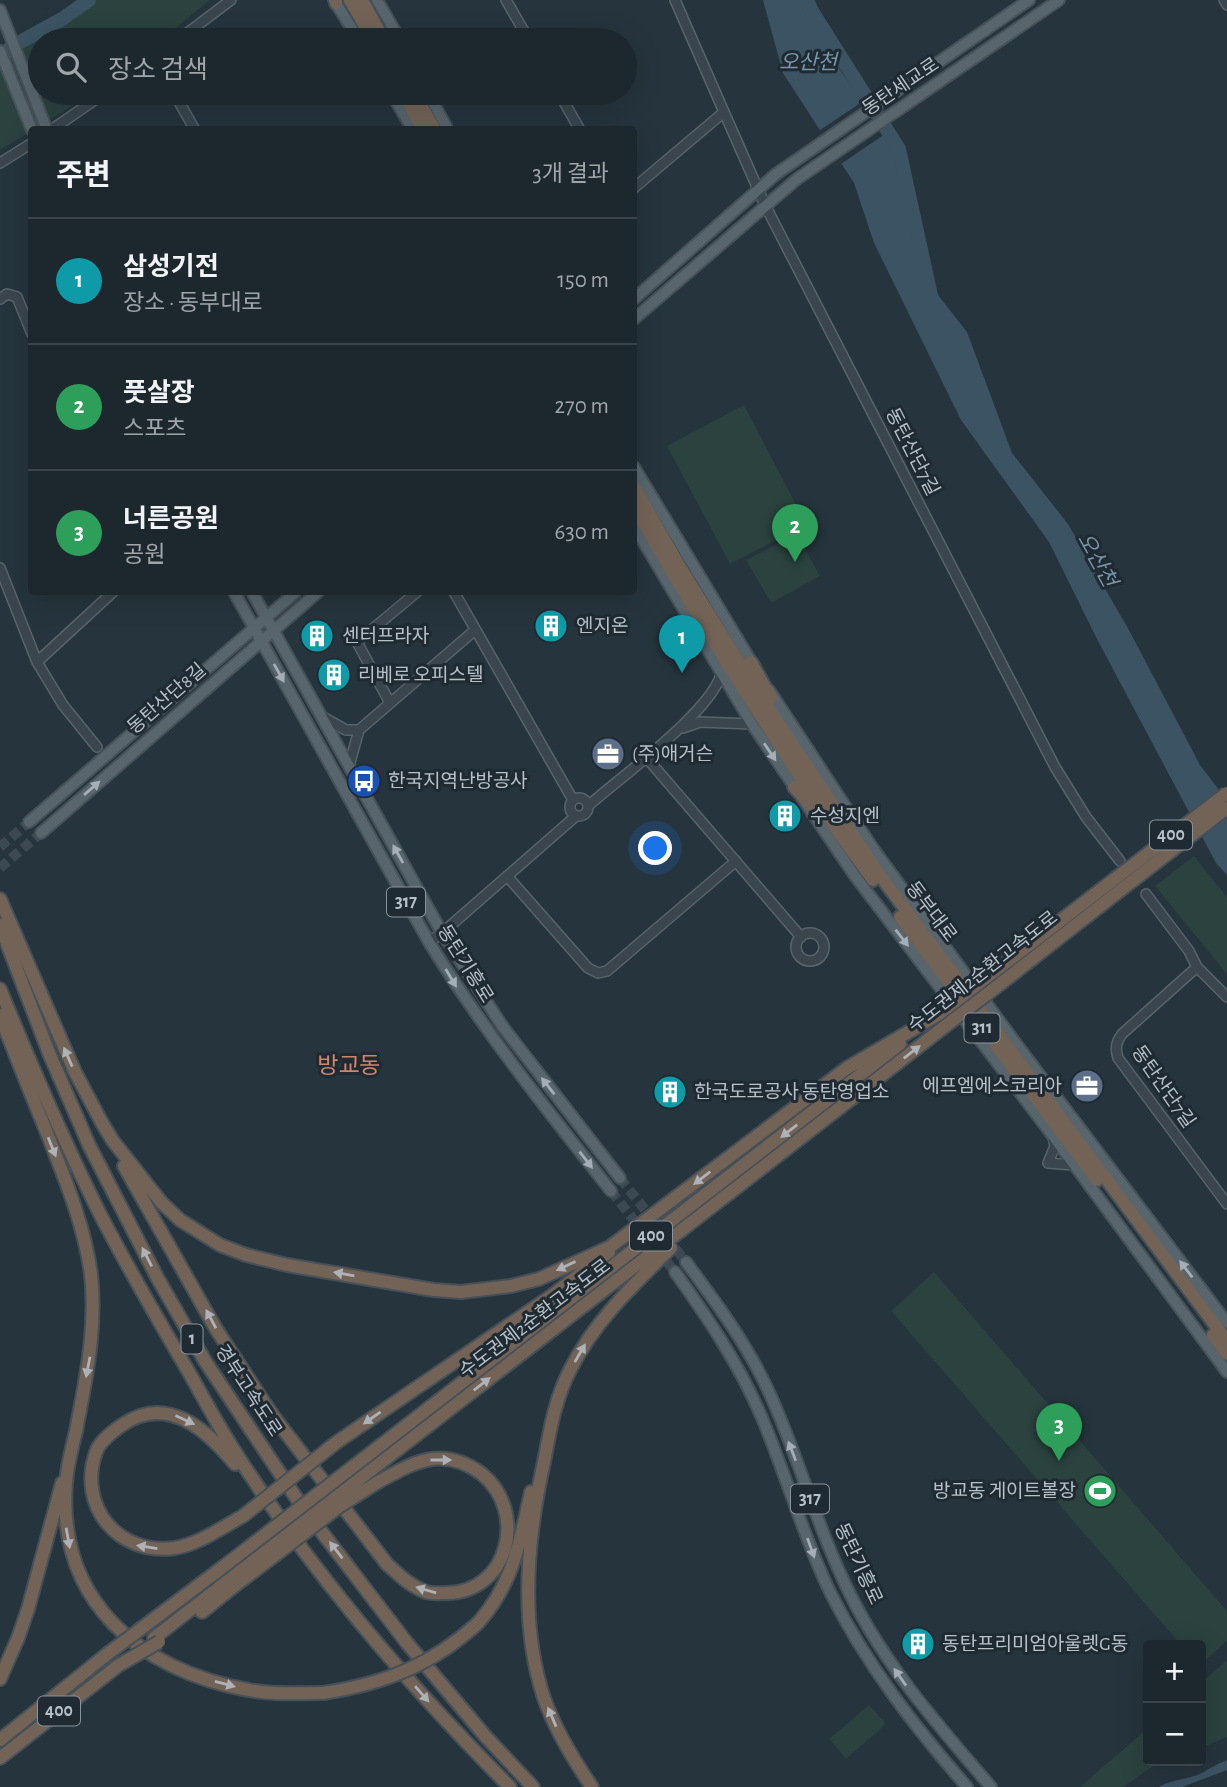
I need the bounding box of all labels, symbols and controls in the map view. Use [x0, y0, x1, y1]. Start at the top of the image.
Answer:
search box [28, 28, 637, 105]
icon: search [52, 48, 90, 86]
water label: 오산천 [779, 51, 840, 73]
street label: 동탄세교로 [859, 54, 943, 119]
text: 장소 검색 [108, 57, 208, 83]
text: 주변 [56, 161, 111, 191]
text: 3개 결과 [532, 163, 609, 186]
text: 삼성기전 [123, 254, 219, 280]
text: 1 [75, 269, 83, 292]
text: 150 m [557, 269, 609, 292]
text: 장소 · 동부대로 [123, 292, 263, 315]
text: 풋살장 [123, 380, 195, 406]
text: 2 [74, 395, 84, 418]
text: 270 m [555, 395, 609, 418]
street label: 동탄산단7길 [882, 405, 943, 499]
text: 스포츠 [123, 418, 186, 441]
pin: 2 [772, 504, 818, 562]
text: 너른공원 [123, 506, 219, 532]
text: 3 [74, 521, 84, 544]
text: 630 m [554, 521, 609, 544]
water label: 오산천 [1074, 529, 1122, 593]
text: 공원 [123, 544, 165, 567]
building icon: 엔지온 [532, 607, 570, 645]
pin: 1 [659, 615, 705, 673]
place label: 엔지온 [576, 616, 628, 636]
building icon: 센터프라자 [298, 617, 336, 655]
place label: 센터프라자 [342, 626, 429, 646]
building icon: 리베로 오피스텔 [315, 656, 353, 694]
street label: 동탄산단8길 [124, 659, 210, 738]
one-way arrow [273, 663, 285, 682]
place label: 리베로 오피스텔 [358, 665, 484, 685]
office icon: (주)애거슨 [589, 735, 627, 773]
one-way arrow [764, 742, 777, 762]
place label: (주)애거슨 [632, 744, 713, 764]
bus stop icon: 한국지역난방공사 [345, 762, 383, 800]
place label: 한국지역난방공사 [388, 771, 528, 791]
one-way arrow [83, 780, 101, 796]
building icon: 수성지엔 [766, 797, 804, 835]
place label: 수성지엔 [810, 806, 880, 826]
road number: 400 [1150, 820, 1192, 850]
your location [638, 831, 672, 865]
one-way arrow [392, 844, 404, 863]
street label: 동부대로 [902, 878, 960, 946]
road number: 317 [387, 888, 425, 917]
street label: 수도권제2순환고속도로 [904, 907, 1061, 1036]
street label: 동탄기흥로 [434, 921, 497, 1006]
one-way arrow [894, 928, 909, 946]
one-way arrow [444, 968, 457, 987]
road number: 311 [964, 1014, 1000, 1042]
street label: 동탄산단7길 [1128, 1042, 1199, 1131]
one-way arrow [902, 1045, 920, 1060]
one-way arrow [62, 1046, 73, 1067]
district label: 방교동 [317, 1054, 381, 1078]
office icon: 에프엠에스코리아 [1068, 1067, 1106, 1105]
building icon: 한국도로공사 동탄영업소 [651, 1073, 689, 1111]
place label: 에프엠에스코리아 [922, 1076, 1062, 1096]
one-way arrow [540, 1077, 555, 1095]
place label: 한국도로공사 동탄영업소 [694, 1082, 889, 1102]
one-way arrow [780, 1123, 798, 1138]
one-way arrow [47, 1136, 58, 1157]
one-way arrow [579, 1151, 594, 1169]
one-way arrow [694, 1170, 712, 1185]
road number: 400 [630, 1222, 672, 1251]
one-way arrow [141, 1247, 152, 1267]
street label: 수도권제2순환고속도로 [455, 1255, 614, 1382]
one-way arrow [556, 1260, 576, 1272]
one-way arrow [1179, 1260, 1194, 1278]
one-way arrow [333, 1268, 355, 1279]
one-way arrow [205, 1309, 216, 1329]
road number: 1 [182, 1324, 202, 1354]
street label: 경부고속도로 [211, 1341, 285, 1440]
one-way arrow [573, 1344, 586, 1363]
one-way arrow [83, 1356, 94, 1378]
one-way arrow [472, 1376, 490, 1391]
pin: 3 [1036, 1403, 1082, 1461]
one-way arrow [363, 1410, 381, 1424]
one-way arrow [175, 1414, 195, 1426]
one-way arrow [786, 1440, 797, 1461]
one-way arrow [430, 1454, 452, 1466]
sports icon: 방교동 게이트볼장 [1081, 1472, 1119, 1510]
place label: 방교동 게이트볼장 [933, 1481, 1076, 1501]
road number: 317 [791, 1484, 829, 1514]
street label: 동탄기흥로 [831, 1520, 886, 1608]
one-way arrow [63, 1527, 74, 1549]
one-way arrow [806, 1537, 817, 1558]
one-way arrow [136, 1541, 158, 1552]
one-way arrow [328, 1542, 343, 1560]
one-way arrow [416, 1584, 437, 1594]
building icon: 동탄프리미엄아울렛G동 [899, 1625, 937, 1663]
place label: 동탄프리미엄아울렛G동 [942, 1634, 1128, 1654]
map controls [1143, 1640, 1206, 1766]
button: + [1143, 1640, 1206, 1703]
one-way arrow [893, 1668, 907, 1686]
one-way arrow [214, 1679, 236, 1690]
one-way arrow [414, 1685, 429, 1702]
road number: 400 [38, 1696, 80, 1726]
button: − [1143, 1703, 1206, 1766]
one-way arrow [546, 1706, 557, 1727]

